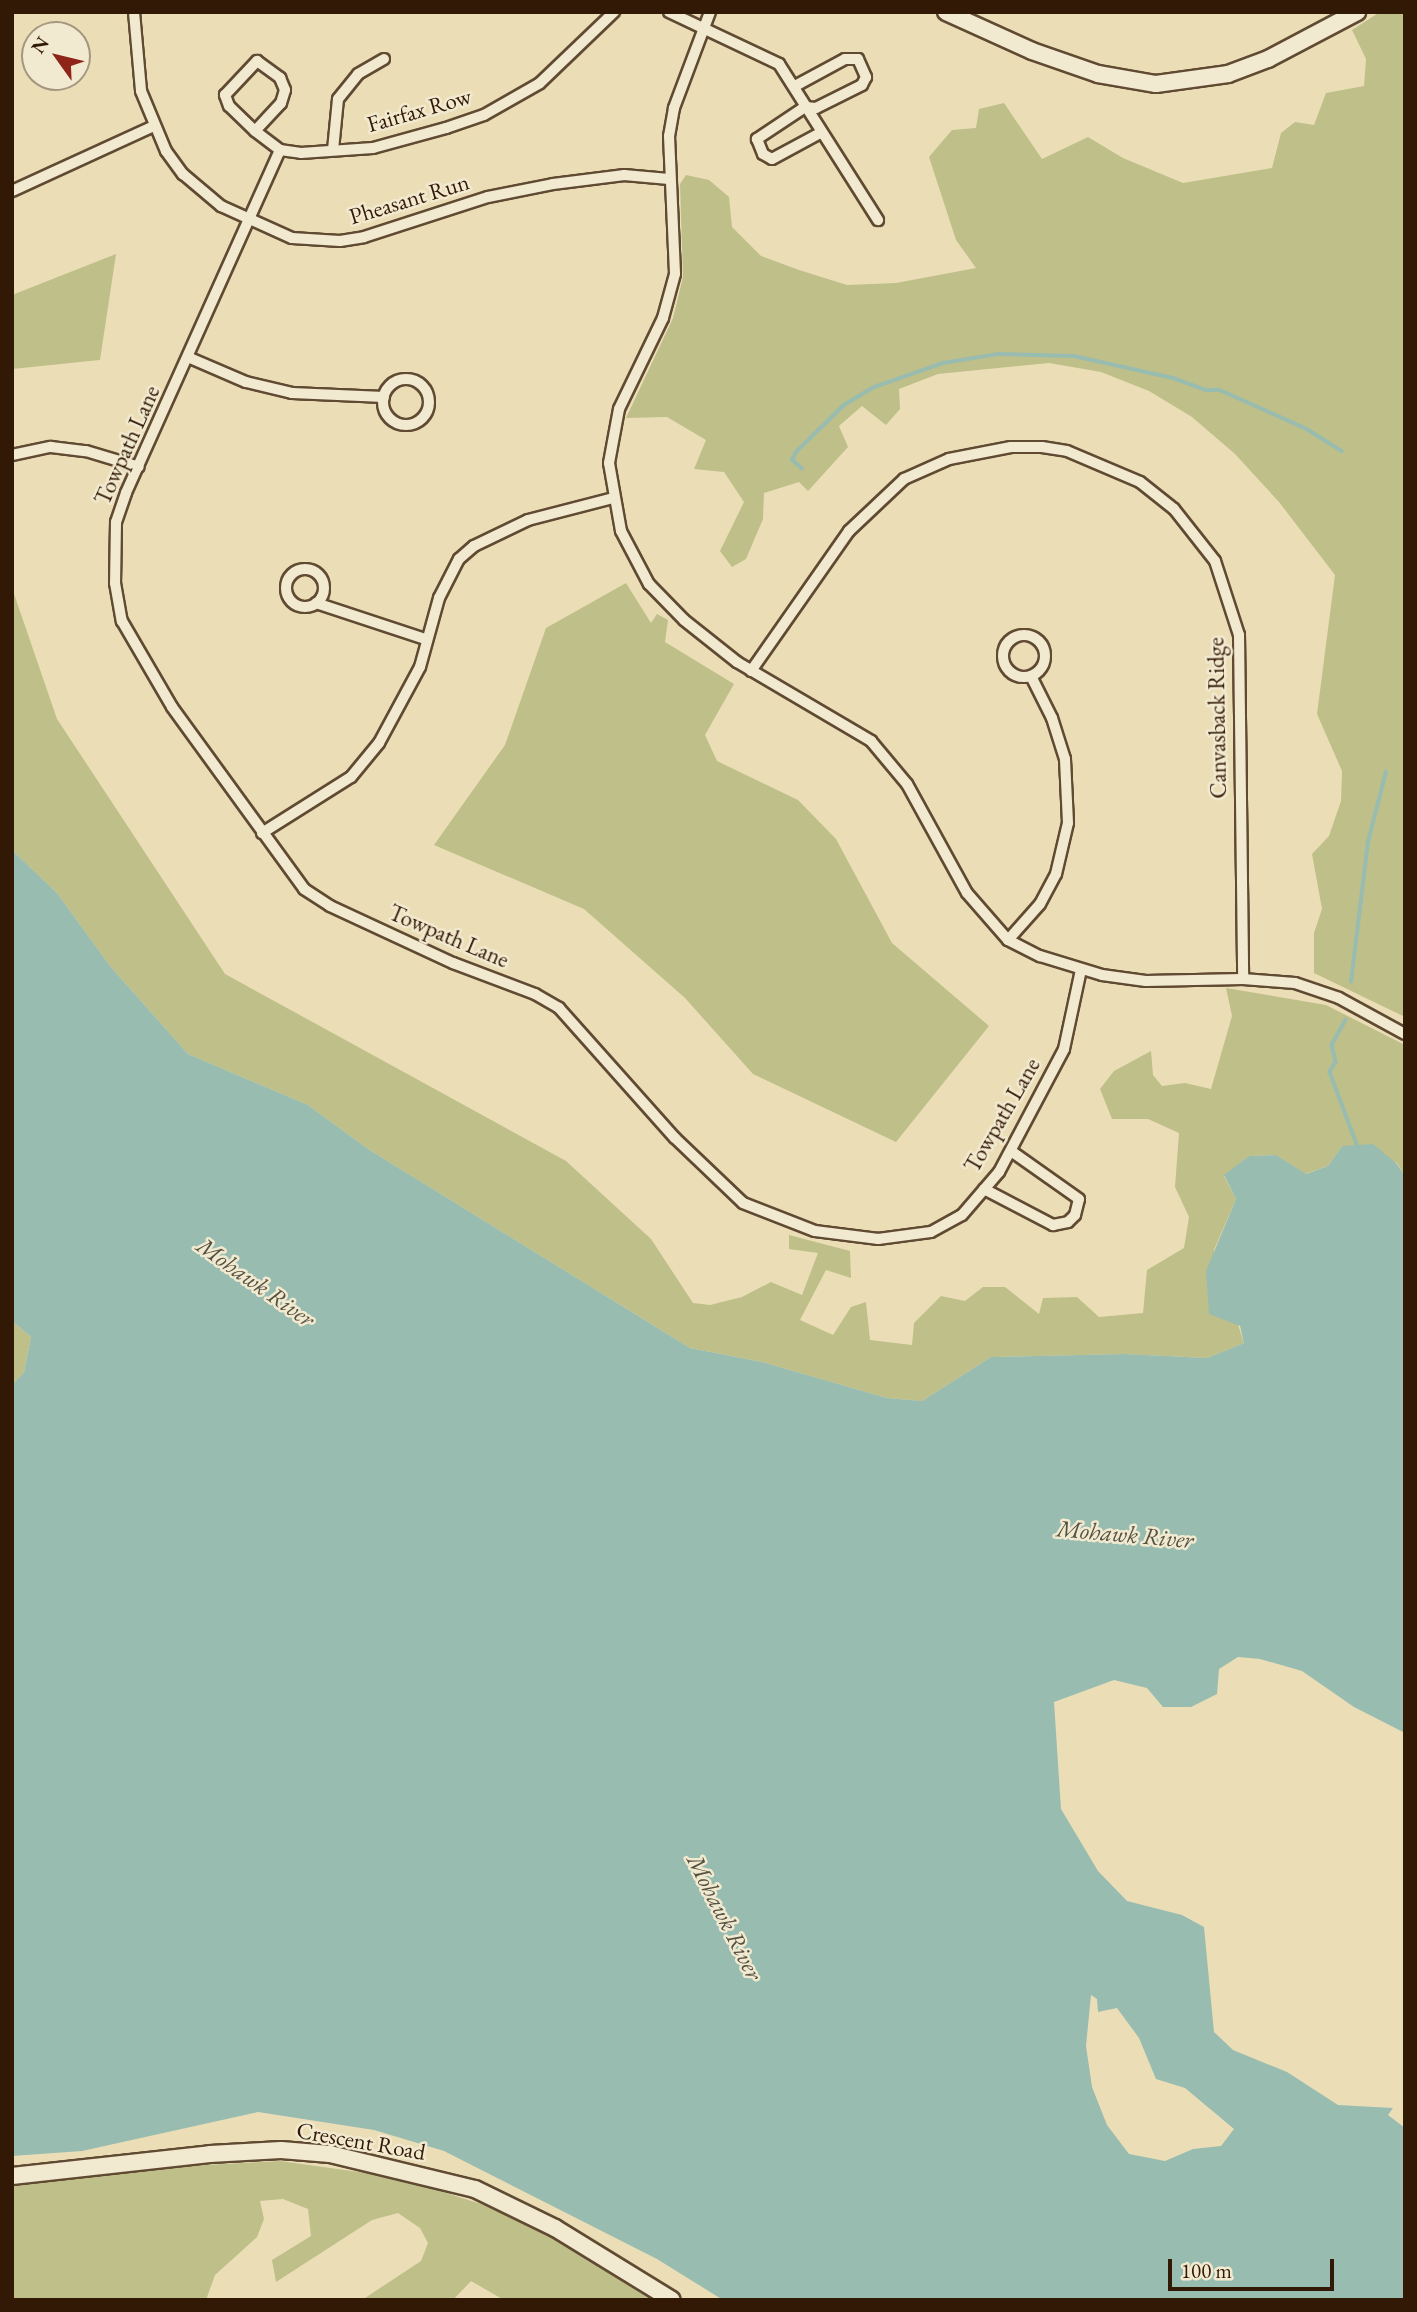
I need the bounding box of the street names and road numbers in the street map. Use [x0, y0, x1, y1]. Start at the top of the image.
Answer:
street label: Fairfax Row [364, 82, 474, 138]
street label: Pheasant Run [346, 168, 472, 230]
street label: Towpath Lane [88, 381, 166, 509]
street label: Canvasback Ridge [1202, 637, 1232, 799]
street label: Towpath Lane [385, 898, 513, 974]
street label: Towpath Lane [958, 1053, 1046, 1177]
street label: Crescent Road [294, 2116, 428, 2166]

